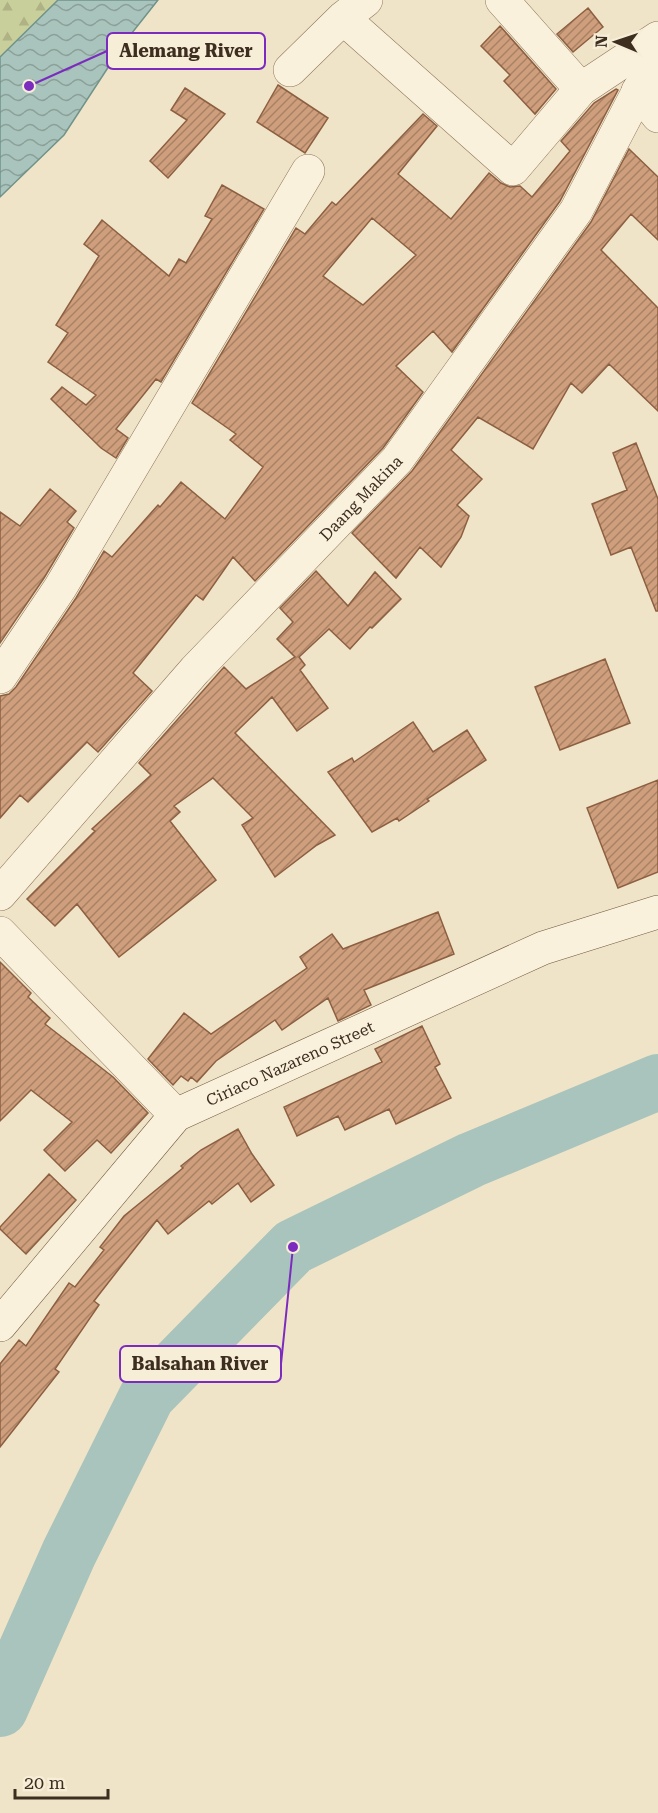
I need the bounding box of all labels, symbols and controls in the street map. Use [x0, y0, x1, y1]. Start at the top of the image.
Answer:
north arrow [586, 12, 646, 72]
callout: Alemang River [107, 33, 265, 69]
text: N [592, 35, 611, 48]
text: Alemang River [119, 40, 253, 61]
street label: Daang Makina [316, 451, 407, 545]
street label: Ciriaco Nazareno Street [203, 1017, 377, 1110]
callout: Balsahan River [120, 1346, 281, 1382]
text: Balsahan River [132, 1353, 268, 1374]
scale bar [15, 1762, 108, 1800]
text: 20 m [24, 1772, 65, 1793]

